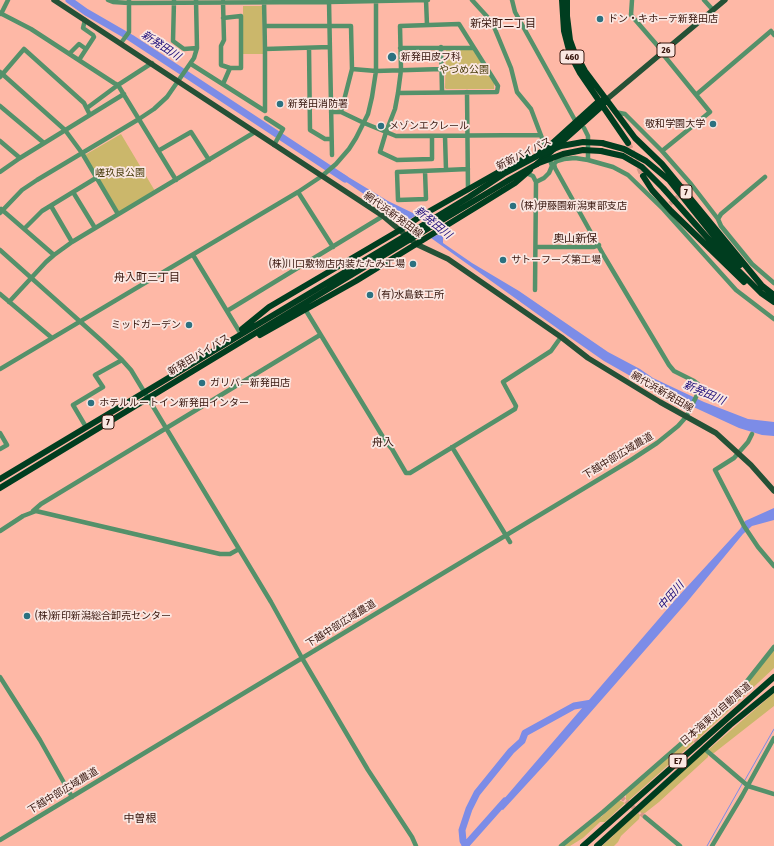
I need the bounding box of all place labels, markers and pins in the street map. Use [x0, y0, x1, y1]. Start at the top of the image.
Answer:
place label: ドン・キホーテ新発田店 [608, 13, 718, 25]
marker: ドン・キホーテ新発田店 [595, 14, 605, 24]
marker: 新発田皮フ科 [386, 51, 398, 63]
place label: 新発田皮フ科 [401, 51, 461, 63]
place label: 新発田消防署 [288, 98, 348, 110]
marker: 新発田消防署 [275, 99, 285, 109]
place label: 敬和学園大学 [645, 118, 705, 130]
marker: 敬和学園大学 [708, 119, 718, 129]
place label: メゾンエクレール [389, 120, 469, 132]
marker: メゾンエクレール [376, 121, 386, 131]
place label: (株)伊藤園新潟東部支店 [521, 200, 627, 212]
marker: (株)伊藤園新潟東部支店 [508, 201, 518, 211]
place label: サトーフーズ第工場 [511, 254, 601, 266]
marker: サトーフーズ第工場 [498, 255, 508, 265]
place label: (株)川口敷物店内装たたみ工場 [269, 258, 405, 270]
marker: (株)川口敷物店内装たたみ工場 [408, 259, 418, 269]
place label: (有)水島鉄工所 [378, 289, 444, 301]
marker: (有)水島鉄工所 [365, 290, 375, 300]
place label: ミッドガーデン [111, 319, 181, 331]
marker: ミッドガーデン [184, 320, 194, 330]
place label: ガリバー新発田店 [210, 377, 290, 389]
marker: ガリバー新発田店 [197, 378, 207, 388]
place label: ホテルルートイン新発田インター [99, 397, 249, 409]
marker: ホテルルートイン新発田インター [86, 398, 96, 408]
place label: (株)新印新潟総合卸売センター [35, 610, 171, 622]
marker: (株)新印新潟総合卸売センター [22, 611, 32, 621]

